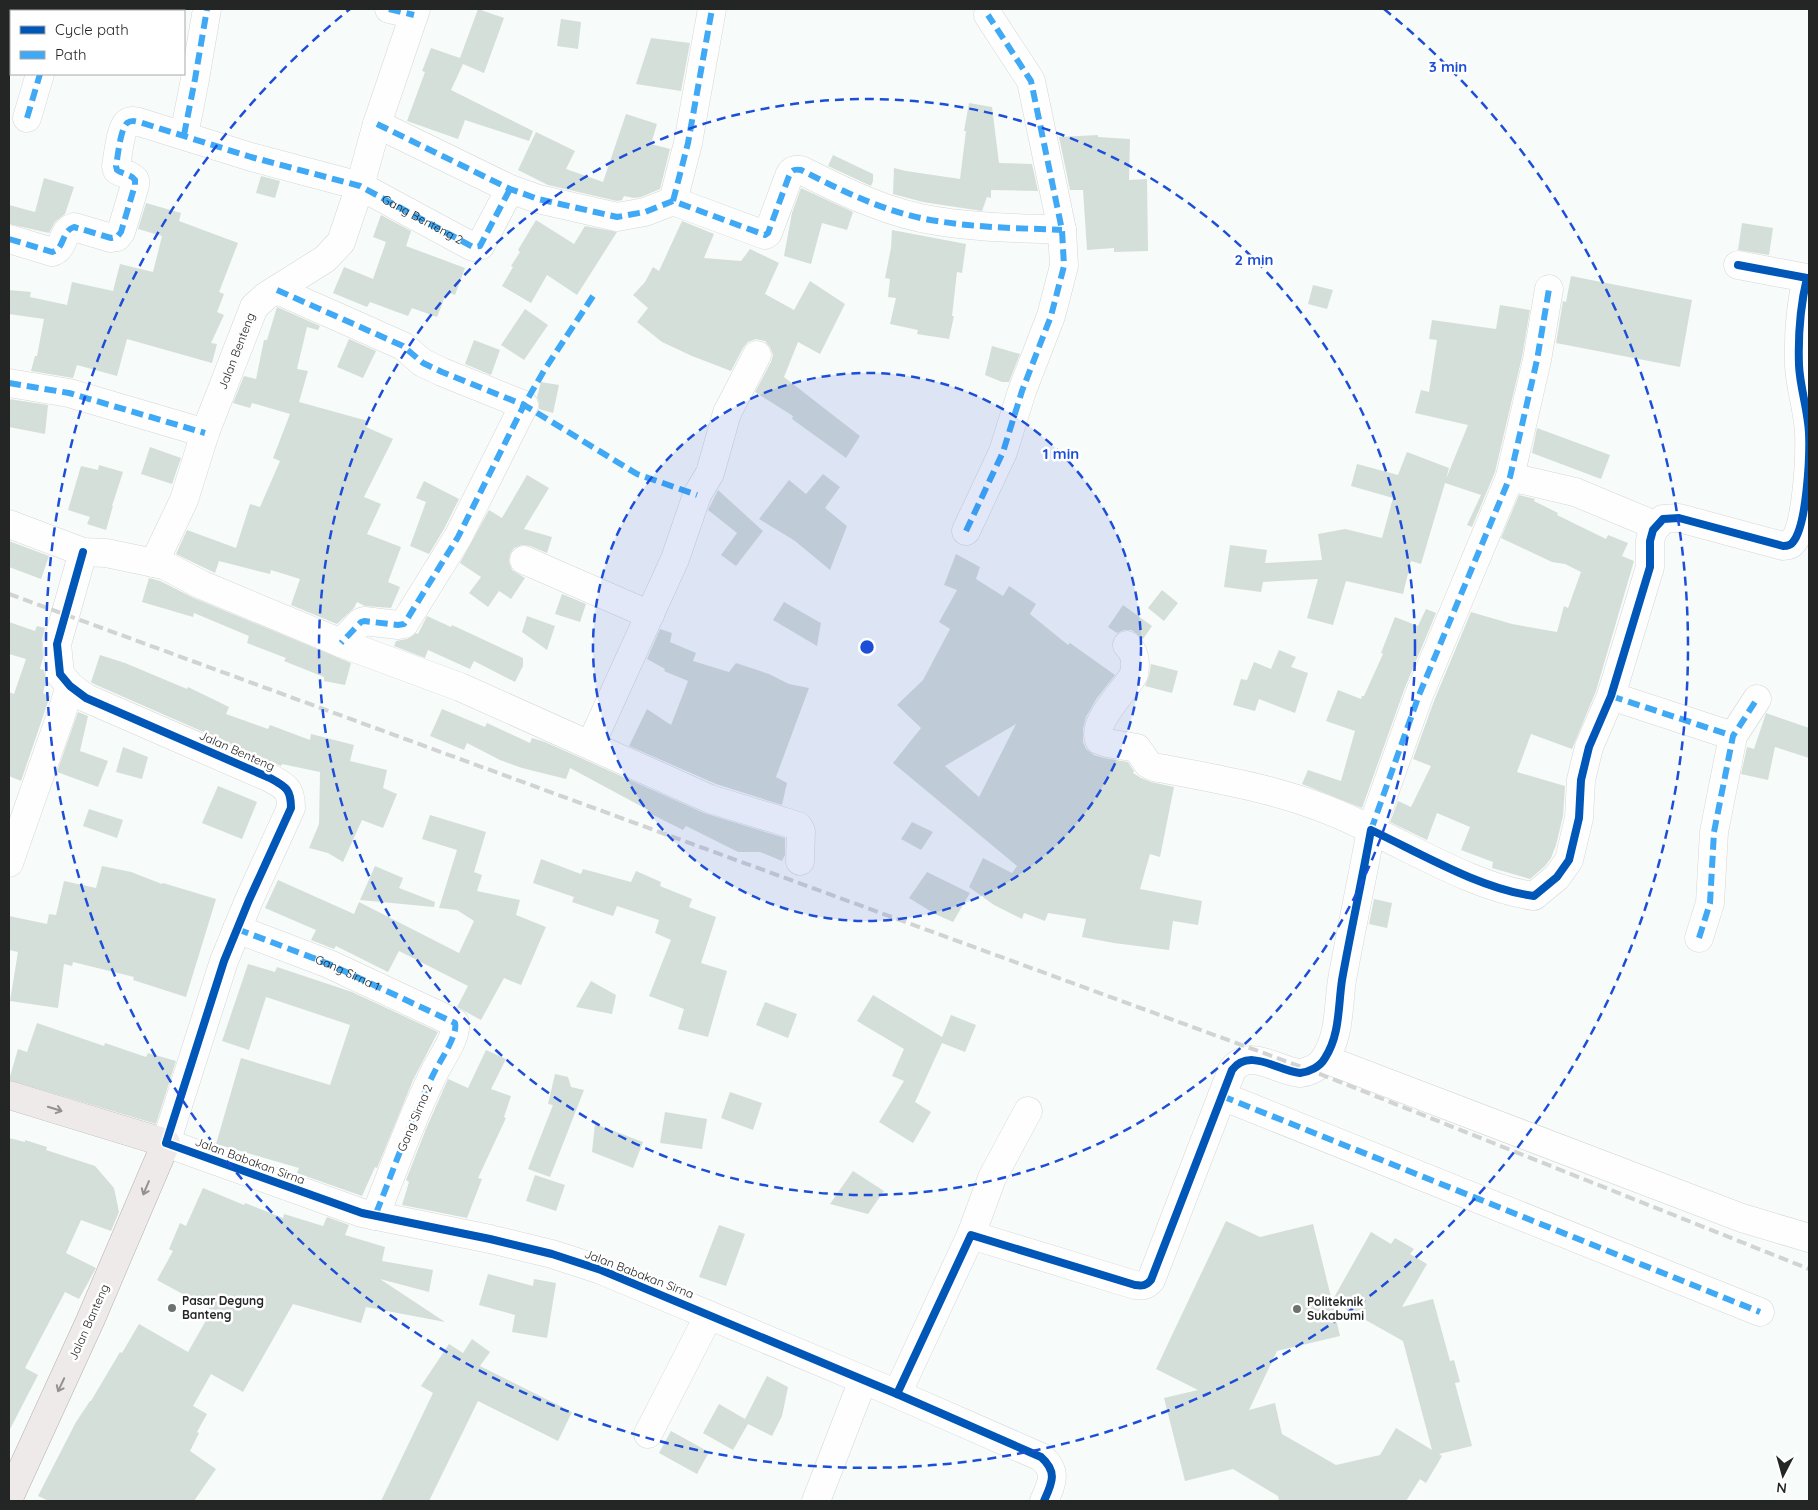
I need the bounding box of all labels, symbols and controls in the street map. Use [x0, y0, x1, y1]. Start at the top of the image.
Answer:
legend [10, 10, 185, 75]
text: Cycle path [55, 20, 129, 39]
text: Path [55, 45, 87, 64]
text: 3 min [1429, 57, 1467, 76]
street label: Gang Benteng 2 [379, 191, 466, 247]
text: 2 min [1234, 250, 1274, 269]
street label: Jalan Benteng [215, 310, 258, 392]
text: 1 min [1043, 444, 1079, 463]
centre of rings [858, 638, 876, 656]
street label: Jalan Benteng [197, 727, 277, 774]
street label: Gang Sirna 1 [313, 951, 382, 994]
street label: Gang Sirna 2 [394, 1082, 436, 1154]
one-way arrow [47, 1105, 63, 1115]
street label: Jalan Babakan Sirna [193, 1134, 307, 1187]
one-way arrow [141, 1180, 151, 1195]
street label: Jalan Babakan Sirna [582, 1246, 696, 1301]
street label: Jalan Banteng [65, 1281, 112, 1362]
place label: Pasar Degung Banteng [182, 1293, 264, 1322]
place label: Politeknik Sukabumi [1307, 1294, 1364, 1323]
marker: Pasar Degung Banteng [166, 1302, 178, 1314]
marker: Politeknik Sukabumi [1291, 1303, 1303, 1315]
one-way arrow [55, 1377, 65, 1392]
north arrow [1758, 1450, 1808, 1500]
text: N [1776, 1478, 1788, 1497]

